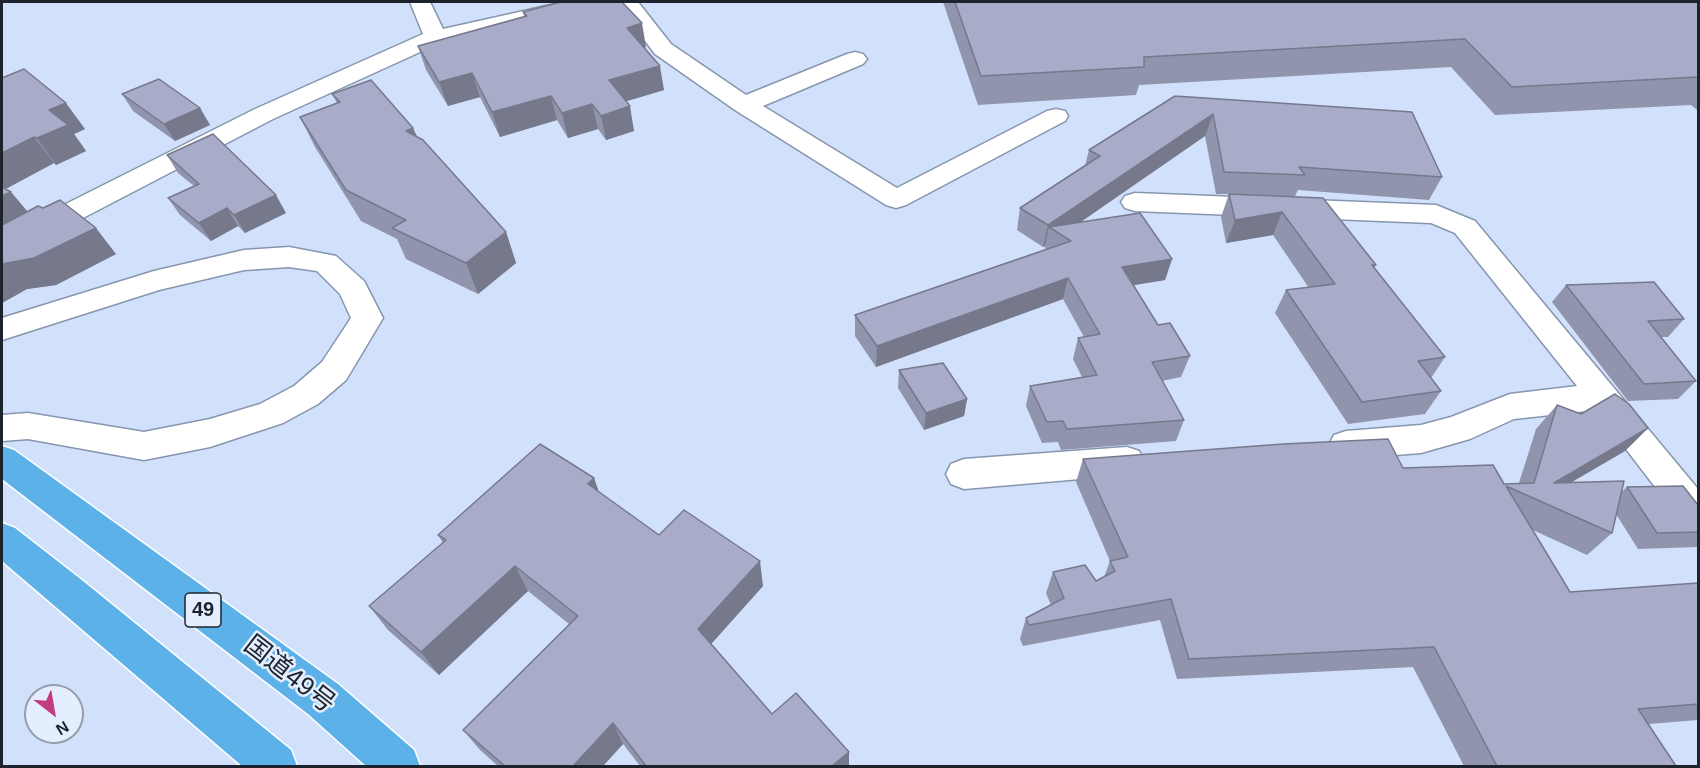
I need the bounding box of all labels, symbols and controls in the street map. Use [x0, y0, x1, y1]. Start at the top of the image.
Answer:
road number: 49 [185, 593, 221, 627]
street label: 国道49号 [237, 630, 341, 720]
north arrow [24, 684, 84, 744]
text: N [53, 718, 72, 738]

